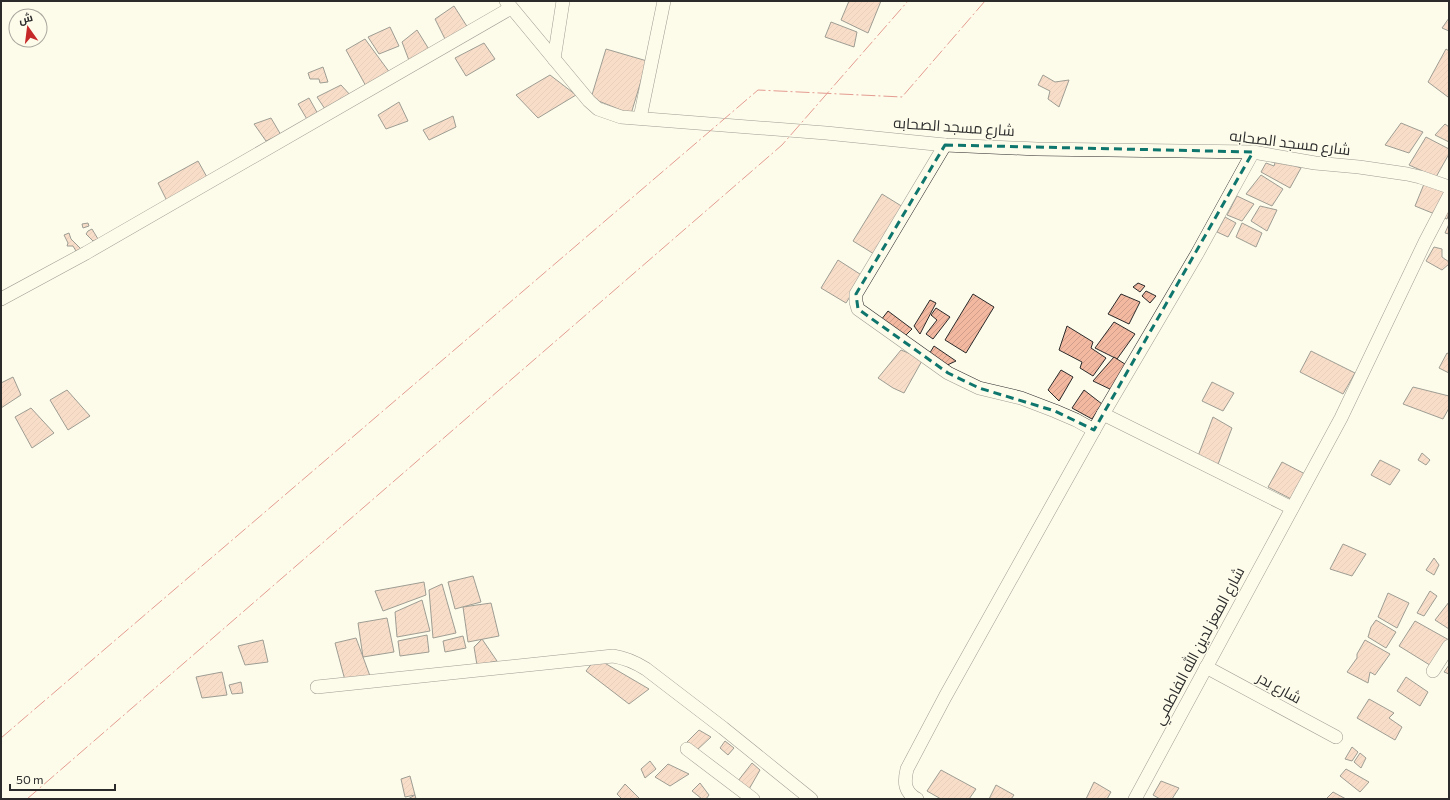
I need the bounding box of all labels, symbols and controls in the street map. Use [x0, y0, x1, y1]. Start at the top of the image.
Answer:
north arrow [8, 8, 48, 48]
text: ش [17, 10, 34, 27]
street label: شارع مسجد الصحابه [893, 113, 1015, 142]
street label: شارع مسجد الصحابه [1228, 126, 1352, 161]
street label: شارع المعز لدين الله الفاطمي [1149, 564, 1251, 729]
street label: شارع بدر [1252, 667, 1305, 709]
scale bar [10, 766, 115, 792]
text: 50 m [16, 772, 44, 786]

